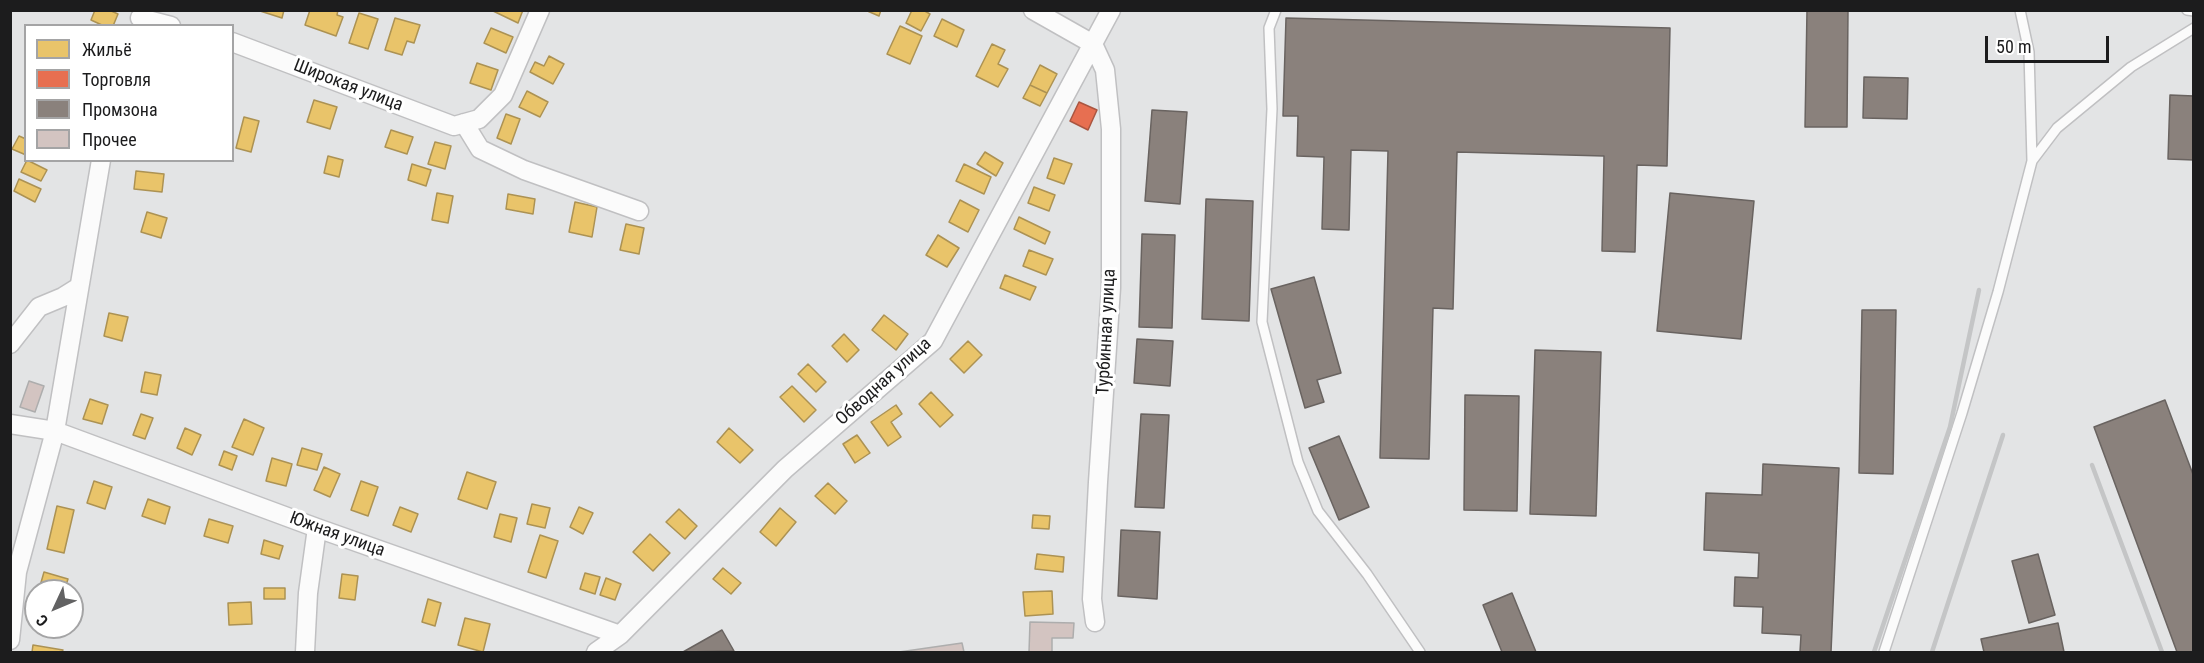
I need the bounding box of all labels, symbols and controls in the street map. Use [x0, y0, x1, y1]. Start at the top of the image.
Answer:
legend [24, 24, 234, 162]
scale bar [1988, 24, 2112, 62]
text: 50 m [1996, 36, 2031, 57]
text: Жильё [82, 39, 132, 60]
street label: Широкая улица [290, 55, 406, 117]
text: Торговля [82, 69, 151, 90]
text: Промзона [82, 99, 158, 120]
text: Прочее [82, 129, 137, 150]
street label: Турбинная улица [1093, 268, 1121, 396]
street label: Обводная улица [832, 334, 936, 430]
street label: Южная улица [286, 508, 388, 562]
north arrow [24, 579, 84, 639]
text: С [32, 611, 52, 630]

